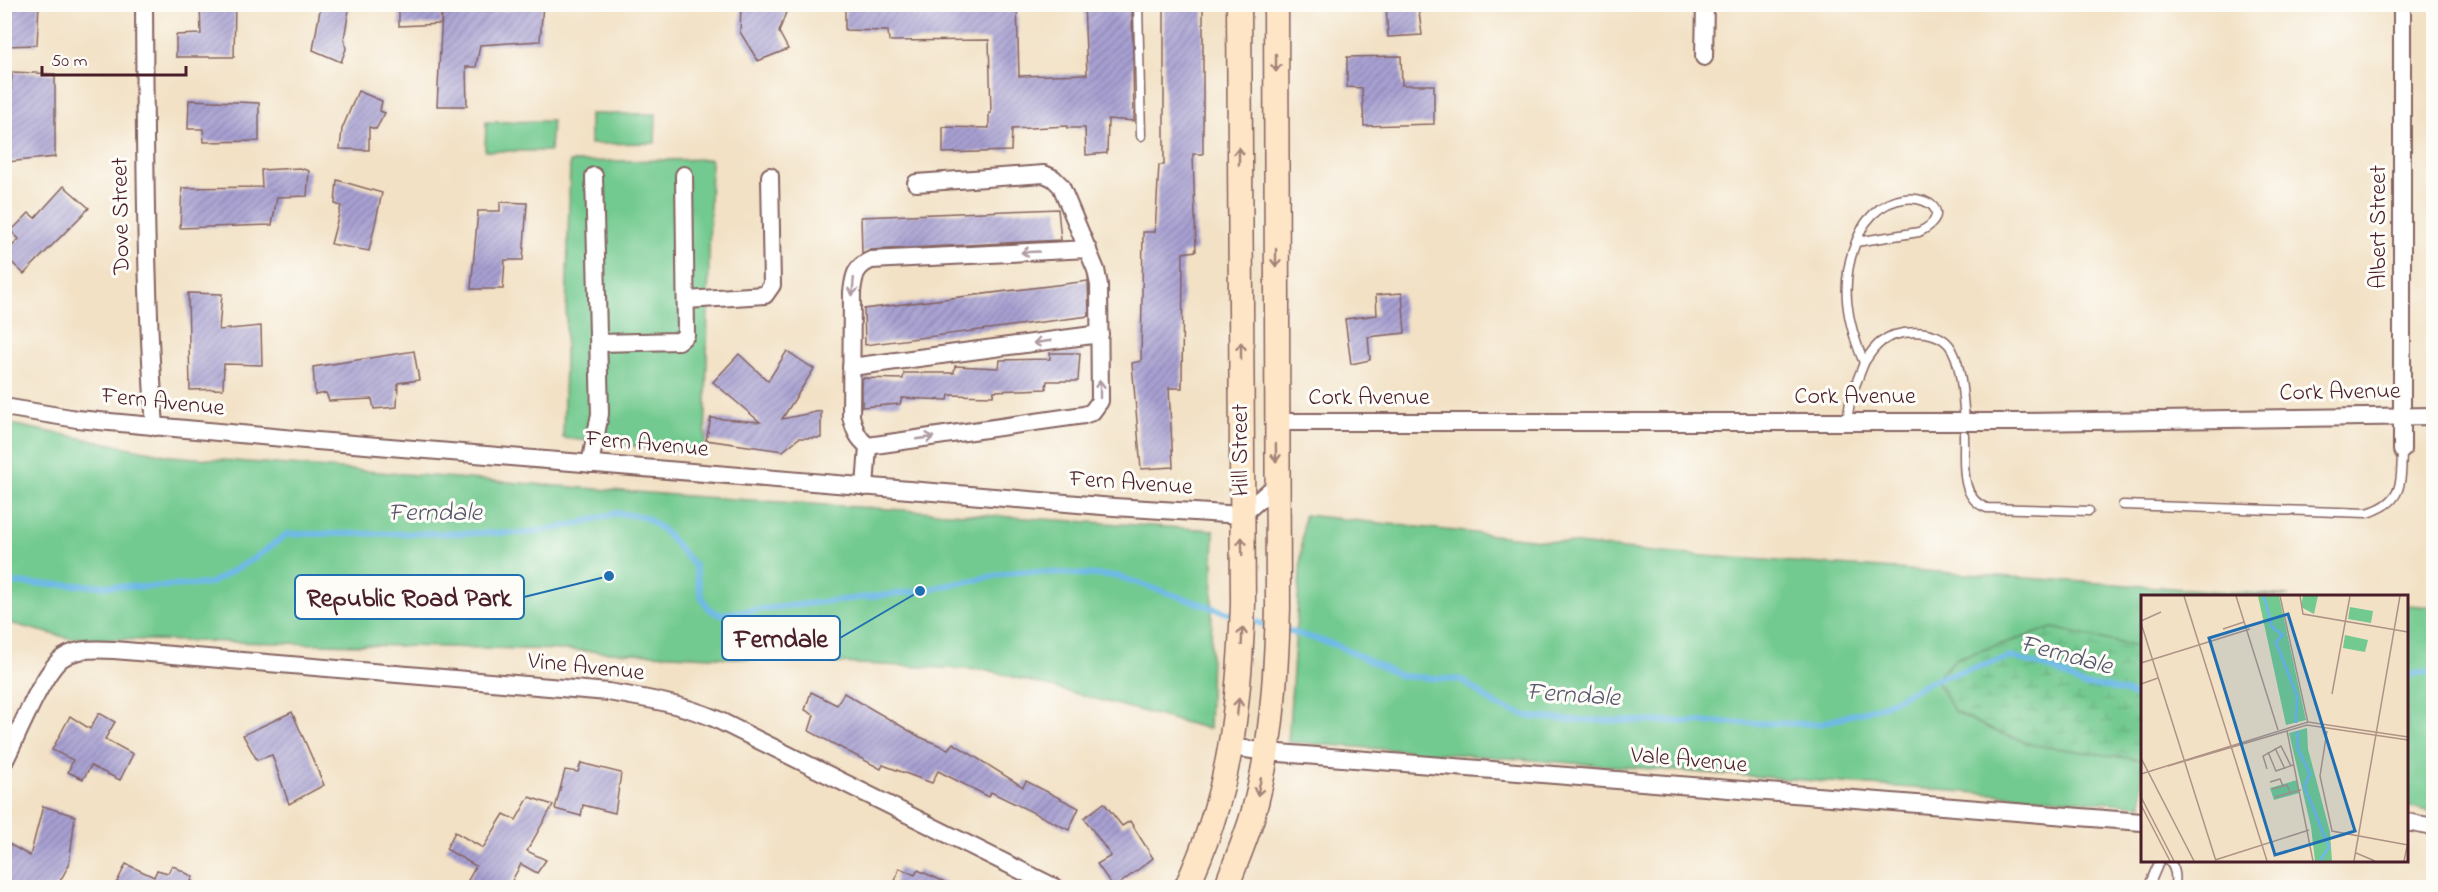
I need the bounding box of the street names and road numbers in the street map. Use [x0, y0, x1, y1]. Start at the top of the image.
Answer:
street label: Dove Street [103, 157, 141, 276]
street label: Albert Street [2362, 165, 2397, 289]
street label: Cork Avenue [2279, 374, 2401, 412]
street label: Fern Avenue [99, 379, 226, 427]
street label: Cork Avenue [1794, 380, 1916, 415]
street label: Cork Avenue [1308, 381, 1430, 416]
street label: Hill Street [1224, 404, 1259, 496]
street label: Fern Avenue [583, 422, 710, 468]
street label: Fern Avenue [1067, 462, 1194, 506]
street label: Vine Avenue [525, 644, 646, 692]
street label: Vale Avenue [1628, 738, 1749, 784]

